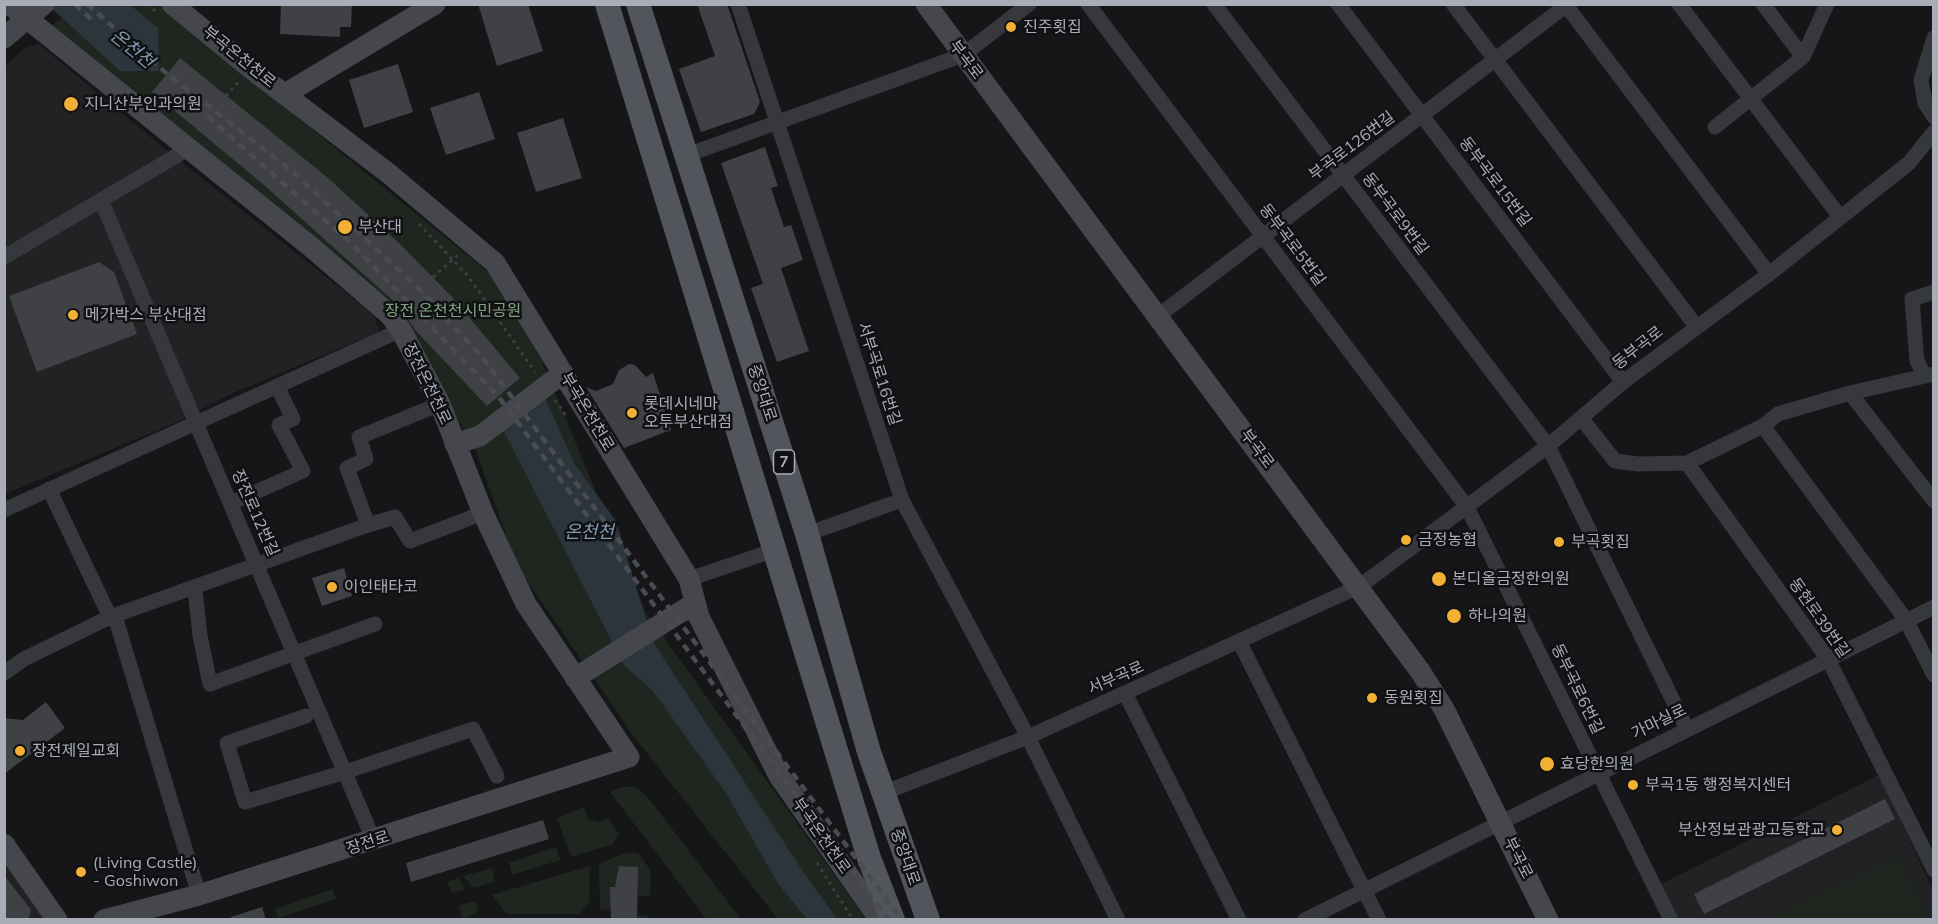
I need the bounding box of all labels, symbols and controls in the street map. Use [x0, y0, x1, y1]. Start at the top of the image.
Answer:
place label: 진주횟집 [1023, 17, 1082, 37]
marker: 진주횟집 [1004, 20, 1018, 34]
street label: 부곡온천천로 [199, 22, 279, 92]
water label: 온천천 [106, 25, 158, 73]
street label: 부곡로 [945, 37, 987, 83]
place label: 지니산부인과의원 [84, 94, 202, 114]
marker: 지니산부인과의원 [62, 95, 80, 113]
street label: 부곡로126번길 [1305, 108, 1399, 184]
street label: 동부곡로15번길 [1455, 133, 1535, 231]
street label: 동부곡로9번길 [1358, 169, 1432, 259]
street label: 동부곡로5번길 [1255, 200, 1329, 290]
place label: 부산대 [358, 217, 402, 237]
marker: 부산대 [336, 218, 354, 236]
park label: 장전 온천천시민공원 [385, 301, 521, 321]
place label: 메가박스 부산대점 [85, 305, 207, 325]
marker: 메가박스 부산대점 [66, 308, 80, 322]
street label: 서부곡로16번길 [853, 320, 905, 428]
street label: 동부곡로 [1609, 322, 1667, 374]
street label: 장전온천천로 [399, 340, 455, 428]
street label: 중앙대로 [744, 362, 780, 424]
street label: 부곡온천천로 [556, 369, 618, 455]
place label: 롯데시네마 오투부산대점 [644, 394, 732, 432]
marker: 롯데시네마 오투부산대점 [625, 406, 639, 420]
street label: 부곡로 [1236, 426, 1278, 472]
road number: 7 [774, 450, 794, 474]
street label: 장전로12번길 [227, 467, 283, 559]
water label: 온천천 [564, 522, 614, 544]
place label: 금정농협 [1418, 530, 1477, 550]
place label: 부곡횟집 [1571, 532, 1630, 552]
marker: 금정농협 [1399, 533, 1413, 547]
marker: 부곡횟집 [1552, 535, 1566, 549]
place label: 본디올금정한의원 [1452, 569, 1570, 589]
marker: 본디올금정한의원 [1430, 570, 1448, 588]
street label: 동현로39번길 [1785, 574, 1853, 662]
place label: 이인태타코 [344, 577, 418, 597]
marker: 이인태타코 [325, 580, 339, 594]
place label: 하나의원 [1468, 606, 1527, 626]
marker: 하나의원 [1445, 607, 1463, 625]
street label: 동부곡로6번길 [1547, 641, 1607, 737]
street label: 서부곡로 [1085, 657, 1147, 699]
place label: 동원횟집 [1384, 688, 1443, 708]
marker: 동원횟집 [1365, 691, 1379, 705]
street label: 가마실로 [1628, 700, 1690, 744]
place label: 장전제일교회 [32, 741, 120, 761]
marker: 장전제일교회 [13, 744, 27, 758]
place label: 효당한의원 [1560, 754, 1634, 774]
marker: 효당한의원 [1538, 755, 1556, 773]
place label: 부곡1동 행정복지센터 [1645, 775, 1791, 795]
marker: 부곡1동 행정복지센터 [1626, 778, 1640, 792]
street label: 부곡온천천로 [788, 794, 854, 878]
place label: 부산정보관광고등학교 [1678, 820, 1825, 840]
marker: 부산정보관광고등학교 [1830, 823, 1844, 837]
street label: 중앙대로 [886, 826, 924, 888]
street label: 장전로 [344, 827, 392, 859]
street label: 부곡로 [1499, 834, 1537, 882]
place label: (Living Castle) - Goshiwon [93, 853, 197, 891]
marker: (Living Castle) - Goshiwon [74, 865, 88, 879]

